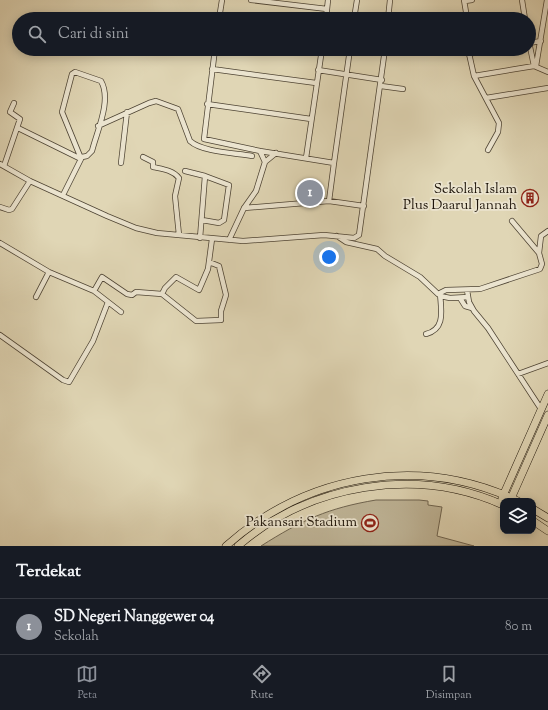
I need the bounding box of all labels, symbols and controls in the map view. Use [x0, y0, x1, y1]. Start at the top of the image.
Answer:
search box [12, 12, 536, 56]
icon: search [26, 23, 48, 45]
text: Cari di sini [58, 24, 129, 45]
pin: 1 [297, 178, 323, 208]
place label: Sekolah Islam Plus Daarul Jannah [403, 180, 517, 216]
building icon: Sekolah Islam Plus Daarul Jannah [520, 188, 540, 208]
your location [319, 247, 339, 267]
map controls [500, 498, 536, 534]
button: layers [500, 498, 536, 534]
place label: Pakansari Stadium [246, 513, 357, 533]
sports icon: Pakansari Stadium [360, 513, 380, 533]
text: Terdekat [16, 560, 81, 584]
text: SD Negeri Nanggewer 04 [54, 607, 214, 628]
text: 1 [27, 618, 31, 636]
text: 80 m [505, 618, 532, 636]
text: Sekolah [54, 628, 99, 646]
tab: Peta [76, 663, 98, 703]
tab: Rute [251, 663, 273, 703]
tab: Disimpan [426, 663, 472, 703]

